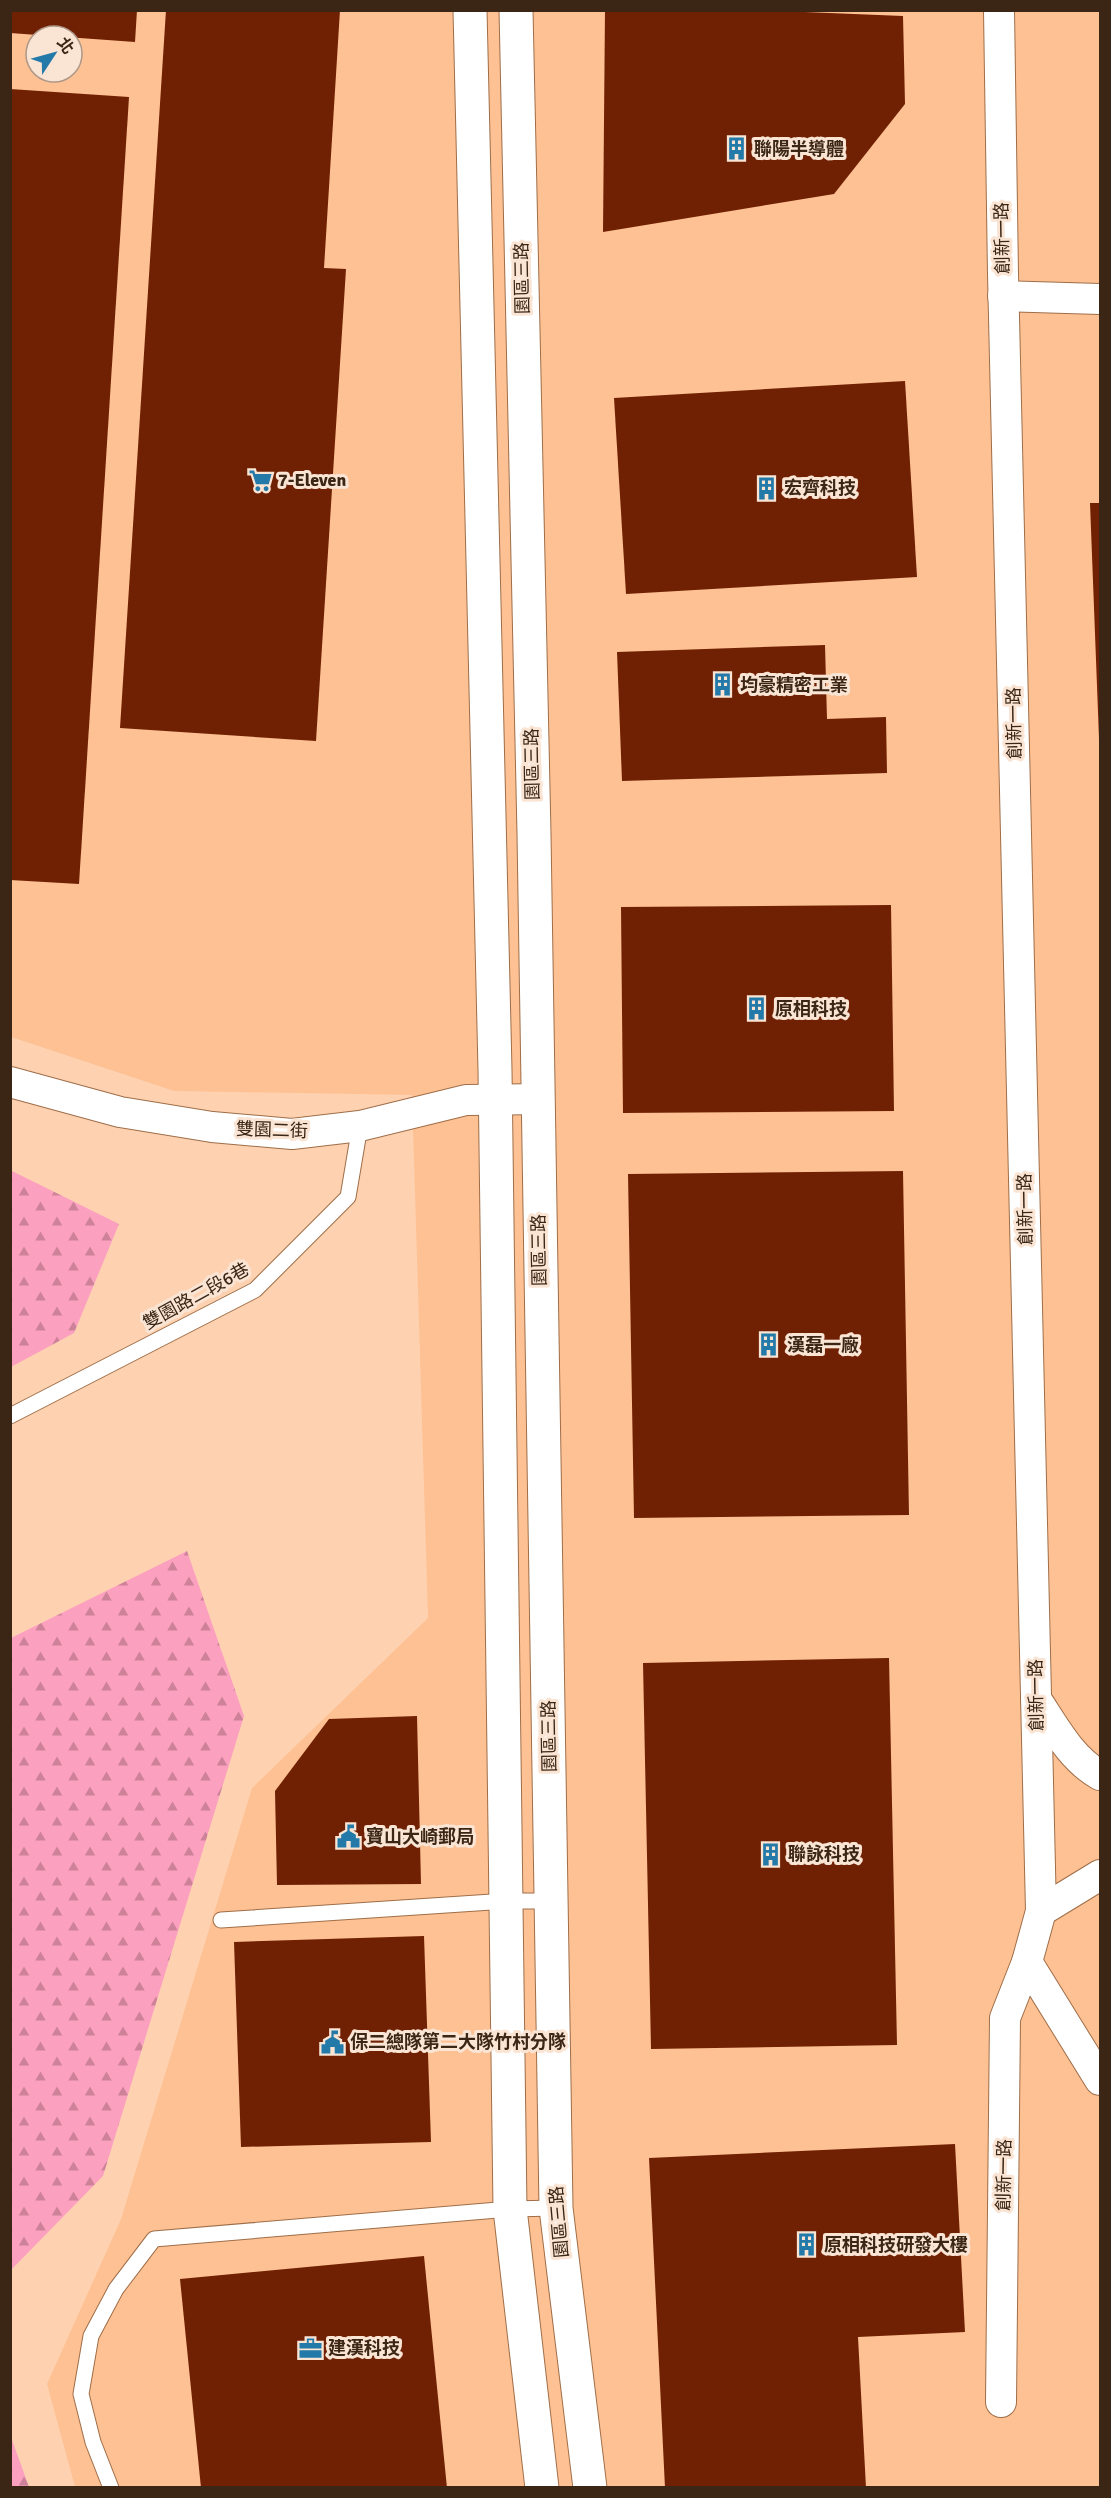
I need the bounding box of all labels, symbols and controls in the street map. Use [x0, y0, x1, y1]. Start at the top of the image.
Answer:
north arrow [24, 24, 84, 84]
text: 北 [53, 33, 78, 58]
building icon: 聯陽半導體 [723, 136, 749, 162]
place label: 聯陽半導體 [754, 138, 844, 160]
street label: 創新一路 [990, 202, 1014, 274]
street label: 園區三路 [510, 242, 534, 314]
supermarket icon: 7-Eleven [247, 467, 273, 493]
place label: 7-Eleven [278, 469, 346, 491]
building icon: 宏齊科技 [753, 475, 779, 501]
place label: 宏齊科技 [784, 477, 856, 499]
building icon: 均豪精密工業 [709, 672, 735, 698]
place label: 均豪精密工業 [740, 674, 848, 696]
street label: 創新一路 [1002, 687, 1026, 759]
street label: 園區三路 [520, 728, 544, 800]
building icon: 原相科技 [744, 996, 770, 1022]
place label: 原相科技 [775, 998, 847, 1020]
street label: 雙園二街 [236, 1118, 308, 1142]
street label: 創新一路 [1013, 1173, 1037, 1245]
street label: 園區三路 [527, 1214, 551, 1286]
street label: 雙園路二段6巷 [139, 1258, 253, 1334]
building icon: 漢磊一廠 [756, 1332, 782, 1358]
place label: 漢磊一廠 [787, 1334, 859, 1356]
street label: 創新一路 [1024, 1659, 1048, 1731]
street label: 園區三路 [537, 1700, 561, 1772]
public building icon: 寶山大崎郵局 [335, 1824, 361, 1850]
place label: 寶山大崎郵局 [366, 1826, 474, 1848]
building icon: 聯詠科技 [757, 1841, 783, 1867]
place label: 聯詠科技 [788, 1843, 860, 1865]
public building icon: 保二總隊第二大隊竹村分隊 [319, 2029, 345, 2055]
place label: 保二總隊第二大隊竹村分隊 [350, 2031, 566, 2053]
street label: 創新一路 [992, 2139, 1016, 2211]
street label: 園區三路 [545, 2185, 573, 2259]
building icon: 原相科技研發大樓 [793, 2232, 819, 2258]
place label: 原相科技研發大樓 [824, 2234, 968, 2256]
office icon: 建漢科技 [297, 2335, 323, 2361]
place label: 建漢科技 [328, 2337, 400, 2359]

